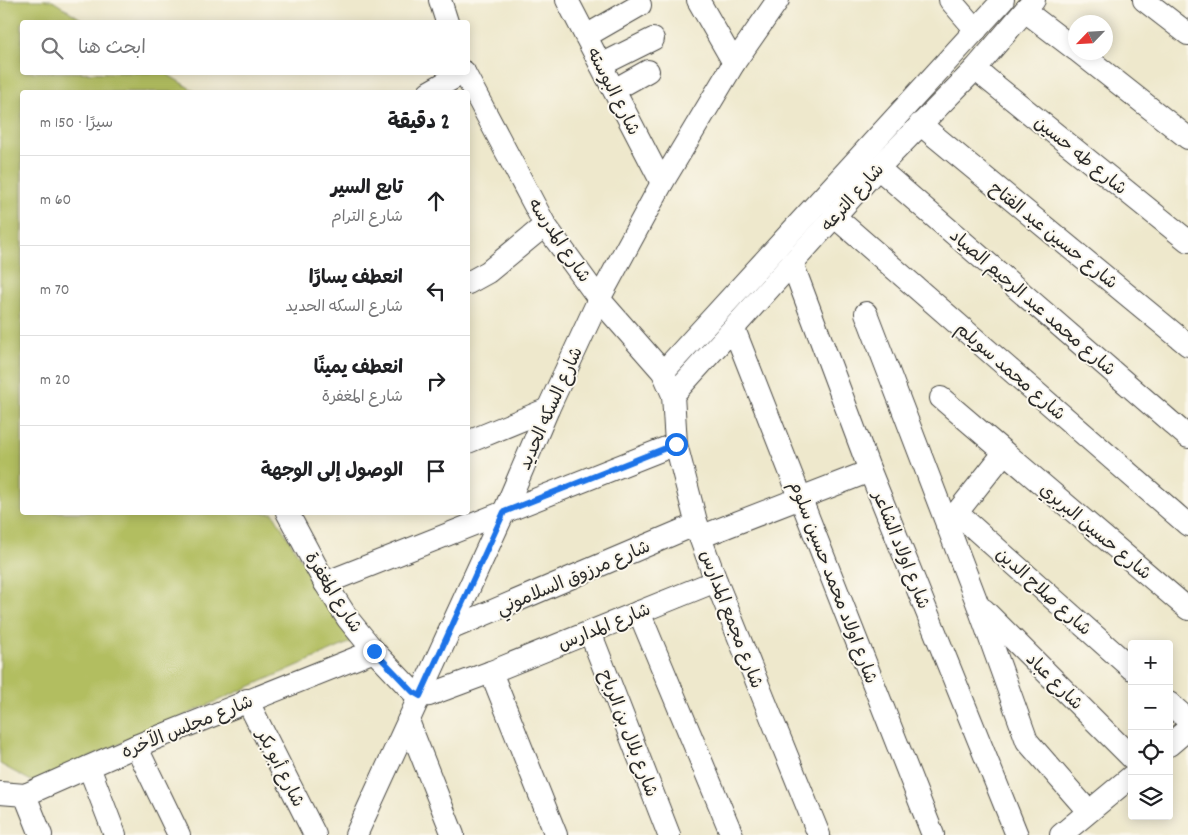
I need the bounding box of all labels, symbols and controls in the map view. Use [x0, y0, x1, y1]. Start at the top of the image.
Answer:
north arrow [1068, 15, 1113, 60]
search box [20, 20, 470, 75]
icon: search [38, 34, 66, 62]
text: ابحث هنا [78, 36, 146, 63]
street label: شارع البوسته [579, 44, 645, 140]
text: 2 دقيقة [388, 109, 450, 139]
text: سيرًا · 150 m [40, 112, 113, 135]
street label: شارع طه حسين [1028, 112, 1131, 202]
street label: شارع الترعه [817, 159, 891, 238]
text: تابع السير [331, 176, 403, 203]
street label: شارع حسين عبد الفتاح [983, 177, 1122, 297]
icon: ahead [422, 187, 450, 215]
text: 60 m [40, 189, 71, 212]
street label: شارع المدرسه [521, 194, 595, 289]
text: شارع الترام [331, 206, 403, 229]
street label: شارع محمد عبد الرحيم الصياد [943, 225, 1120, 383]
text: انعطف يسارًا [309, 266, 403, 293]
icon: left [422, 277, 450, 305]
text: 70 m [40, 279, 70, 302]
text: شارع السكه الحديد [285, 296, 403, 319]
street label: شارع محمد سويلم [949, 318, 1070, 428]
street label: شارع السكه الحديد [514, 343, 591, 475]
text: انعطف يمينًا [314, 356, 403, 383]
icon: right [422, 367, 450, 395]
text: 20 m [40, 369, 70, 392]
text: شارع المغفرة [322, 386, 403, 409]
route start [665, 433, 688, 456]
icon: arrive [422, 457, 450, 485]
text: الوصول إلى الوجهة [261, 459, 403, 486]
street label: شارع اولاد محمد حسين سلوم [781, 478, 882, 688]
street label: شارع حسين البربري [1033, 479, 1156, 587]
street label: شارع اولاد الشاعر [864, 486, 935, 614]
street label: شارع مرزوق السلاموني [493, 536, 655, 624]
street label: شارع صلاح الدين [989, 543, 1096, 643]
street label: شارع مجمع المدارس [692, 547, 768, 693]
street label: شارع المغفرة [297, 548, 367, 639]
street label: شارع المدارس [555, 598, 655, 658]
route end [363, 640, 386, 663]
map controls [1128, 640, 1173, 820]
button: + [1128, 640, 1173, 685]
street label: شارع عباد [1019, 649, 1087, 717]
street label: شارع بلال بن الرباح [591, 667, 662, 801]
button: − [1128, 685, 1173, 730]
street label: شارع مجلس الآخره [118, 690, 258, 766]
street label: شارع أبو بكر [248, 724, 309, 812]
button: locate [1128, 730, 1173, 775]
button: layers [1128, 775, 1173, 820]

